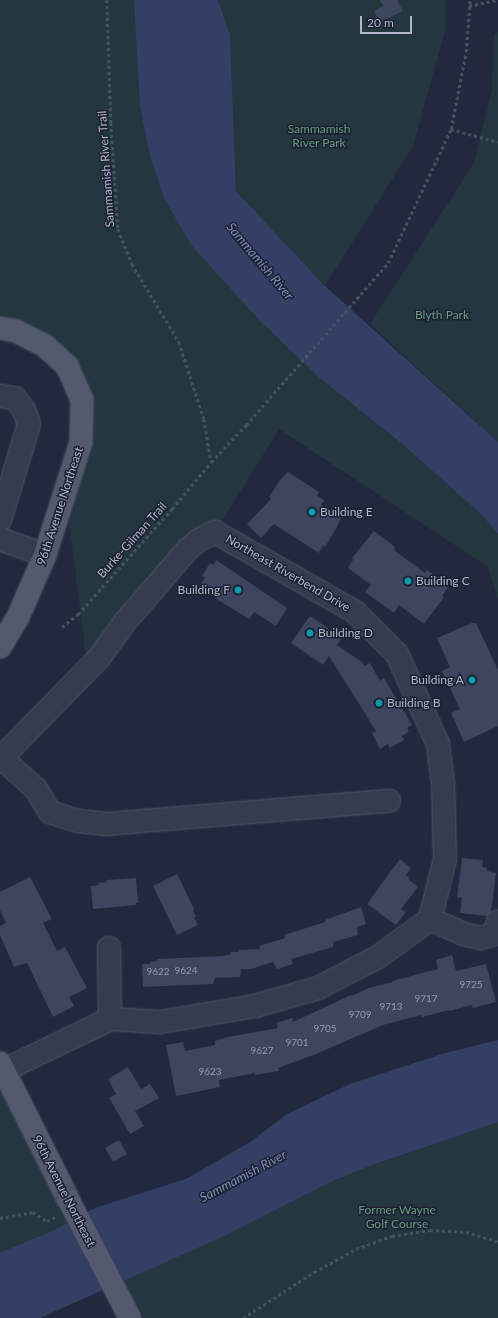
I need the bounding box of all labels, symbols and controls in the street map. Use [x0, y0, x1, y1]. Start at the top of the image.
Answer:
scale bar [362, 8, 414, 34]
text: 20 m [367, 15, 394, 30]
street label: Sammamish River Trail [95, 110, 117, 228]
park label: Sammamish River Park [288, 122, 350, 150]
water label: Sammamish River [223, 219, 297, 303]
park label: Blyth Park [415, 308, 469, 322]
street label: 96th Avenue Northeast [34, 445, 86, 567]
street label: Burke-Gilman Trail [94, 499, 170, 581]
place label: Building E [320, 505, 373, 519]
marker: Building E [307, 507, 317, 517]
street label: Northeast Riverbend Drive [223, 531, 353, 615]
place label: Building C [416, 574, 470, 588]
marker: Building C [403, 576, 413, 586]
place label: Building F [178, 583, 230, 597]
marker: Building F [233, 585, 243, 595]
place label: Building D [318, 626, 373, 640]
marker: Building D [305, 628, 315, 638]
place label: Building A [410, 673, 464, 687]
marker: Building A [467, 675, 477, 685]
place label: Building B [387, 696, 440, 710]
marker: Building B [374, 698, 384, 708]
house number: 9624 [174, 965, 198, 977]
house number: 9622 [146, 966, 170, 978]
house number: 9725 [459, 979, 483, 991]
house number: 9717 [414, 993, 438, 1005]
house number: 9713 [379, 1001, 403, 1013]
house number: 9709 [348, 1009, 372, 1021]
house number: 9705 [313, 1023, 337, 1035]
house number: 9701 [285, 1037, 309, 1049]
house number: 9627 [250, 1045, 274, 1057]
house number: 9623 [198, 1066, 222, 1078]
street label: 96th Avenue Northeast [29, 1133, 99, 1249]
water label: Sammamish River [197, 1147, 289, 1205]
park label: Former Wayne Golf Course [358, 1203, 436, 1231]

